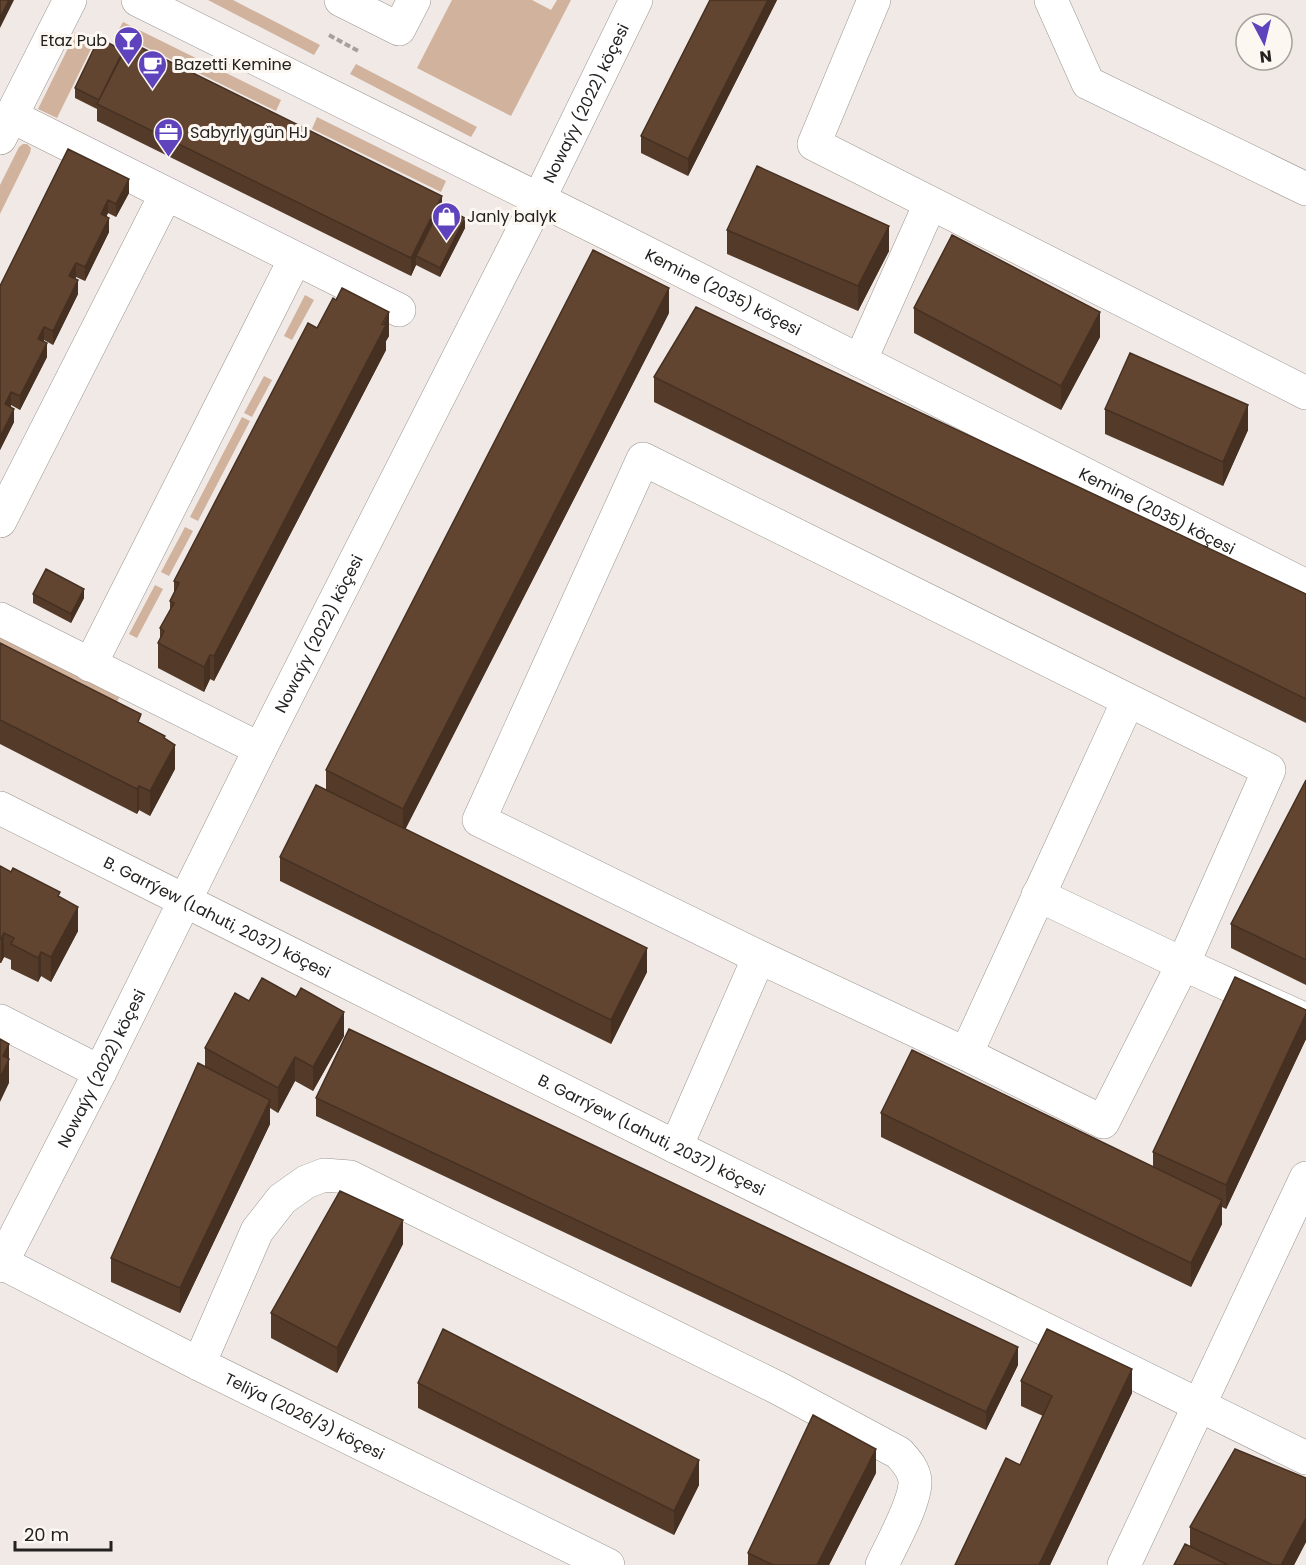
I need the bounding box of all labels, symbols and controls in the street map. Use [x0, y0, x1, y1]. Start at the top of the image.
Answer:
north arrow [1234, 12, 1294, 72]
street label: Nowaýy (2022) köçesi [538, 20, 635, 187]
bar icon: Etaz Pub [112, 24, 144, 66]
place label: Etaz Pub [40, 29, 107, 52]
text: N [1258, 44, 1273, 69]
cafe icon: Bazetti Kemine [137, 48, 169, 90]
place label: Bazetti Kemine [174, 53, 292, 76]
office icon: Sabyrly gün HJ [153, 116, 185, 158]
place label: Sabyrly gün HJ [190, 121, 308, 144]
shop icon: Janly balyk [430, 200, 462, 242]
place label: Janly balyk [467, 205, 557, 228]
street label: Kemine (2035) köçesi [641, 243, 805, 341]
street label: Kemine (2035) köçesi [1075, 462, 1239, 560]
street label: Nowaýy (2022) köçesi [269, 551, 369, 717]
street label: B. Garrýew (Lahuti, 2037) köçesi [100, 851, 334, 984]
street label: Nowaýy (2022) köçesi [52, 985, 151, 1152]
street label: B. Garrýew (Lahuti, 2037) köçesi [534, 1069, 769, 1201]
street label: Teliýa (2026/3) köçesi [220, 1367, 388, 1465]
scale bar [15, 1514, 111, 1552]
text: 20 m [24, 1522, 69, 1547]

